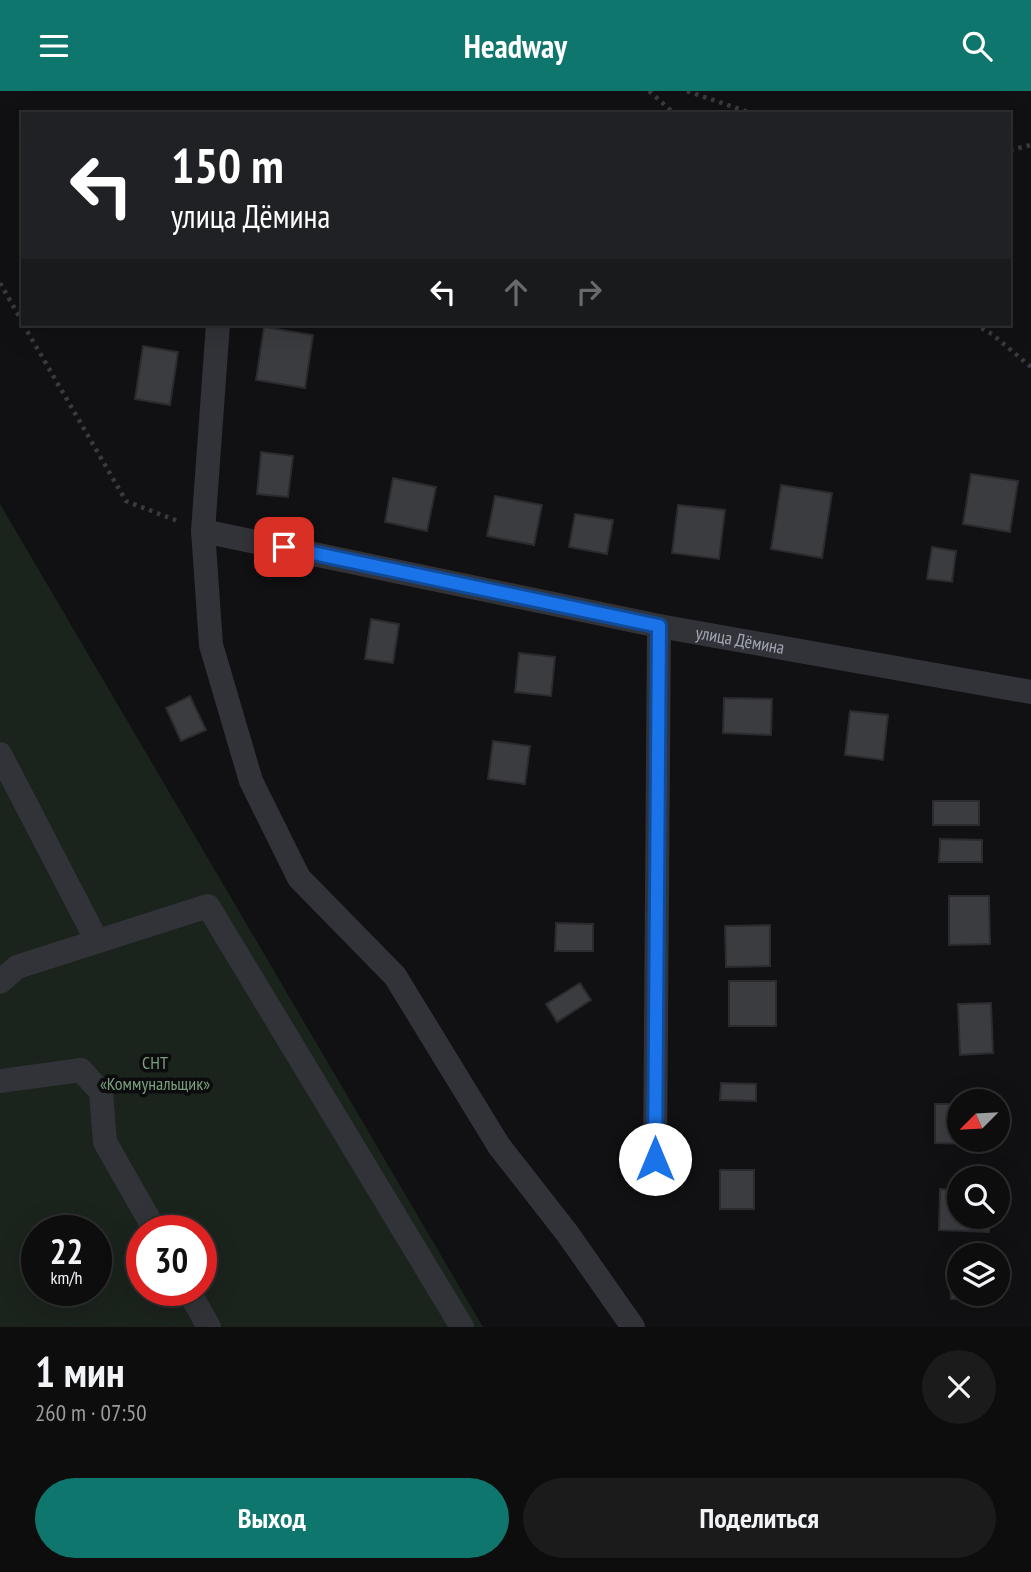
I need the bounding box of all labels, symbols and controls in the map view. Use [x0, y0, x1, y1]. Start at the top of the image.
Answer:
text: Headway [464, 25, 567, 67]
icon: menu [35, 27, 73, 65]
icon: search [958, 27, 996, 65]
text: 150 m [171, 133, 284, 197]
icon: left [56, 140, 147, 231]
text: улица Дёмина [171, 195, 330, 237]
icon: left [424, 273, 462, 311]
icon: ahead [497, 273, 535, 311]
icon: right [570, 273, 608, 311]
pin [254, 517, 314, 577]
icon: arrive [265, 528, 303, 566]
street label: улица Дёмина [694, 621, 786, 659]
park label: СНТ «Коммунальщик» [100, 1051, 210, 1095]
north arrow [947, 1089, 1010, 1151]
map controls [947, 1089, 1010, 1306]
position arrow [618, 1122, 692, 1196]
button: search [947, 1166, 1010, 1229]
speed limit sign: 30 [126, 1215, 217, 1306]
text: 22 [50, 1228, 83, 1274]
button: layers [947, 1243, 1010, 1306]
text: km/h [51, 1266, 82, 1289]
text: 1 мин [35, 1344, 125, 1399]
button: close [922, 1350, 996, 1424]
text: 260 m · 07:50 [35, 1398, 147, 1427]
button: Выход [35, 1478, 509, 1558]
button: Поделиться [523, 1478, 996, 1558]

